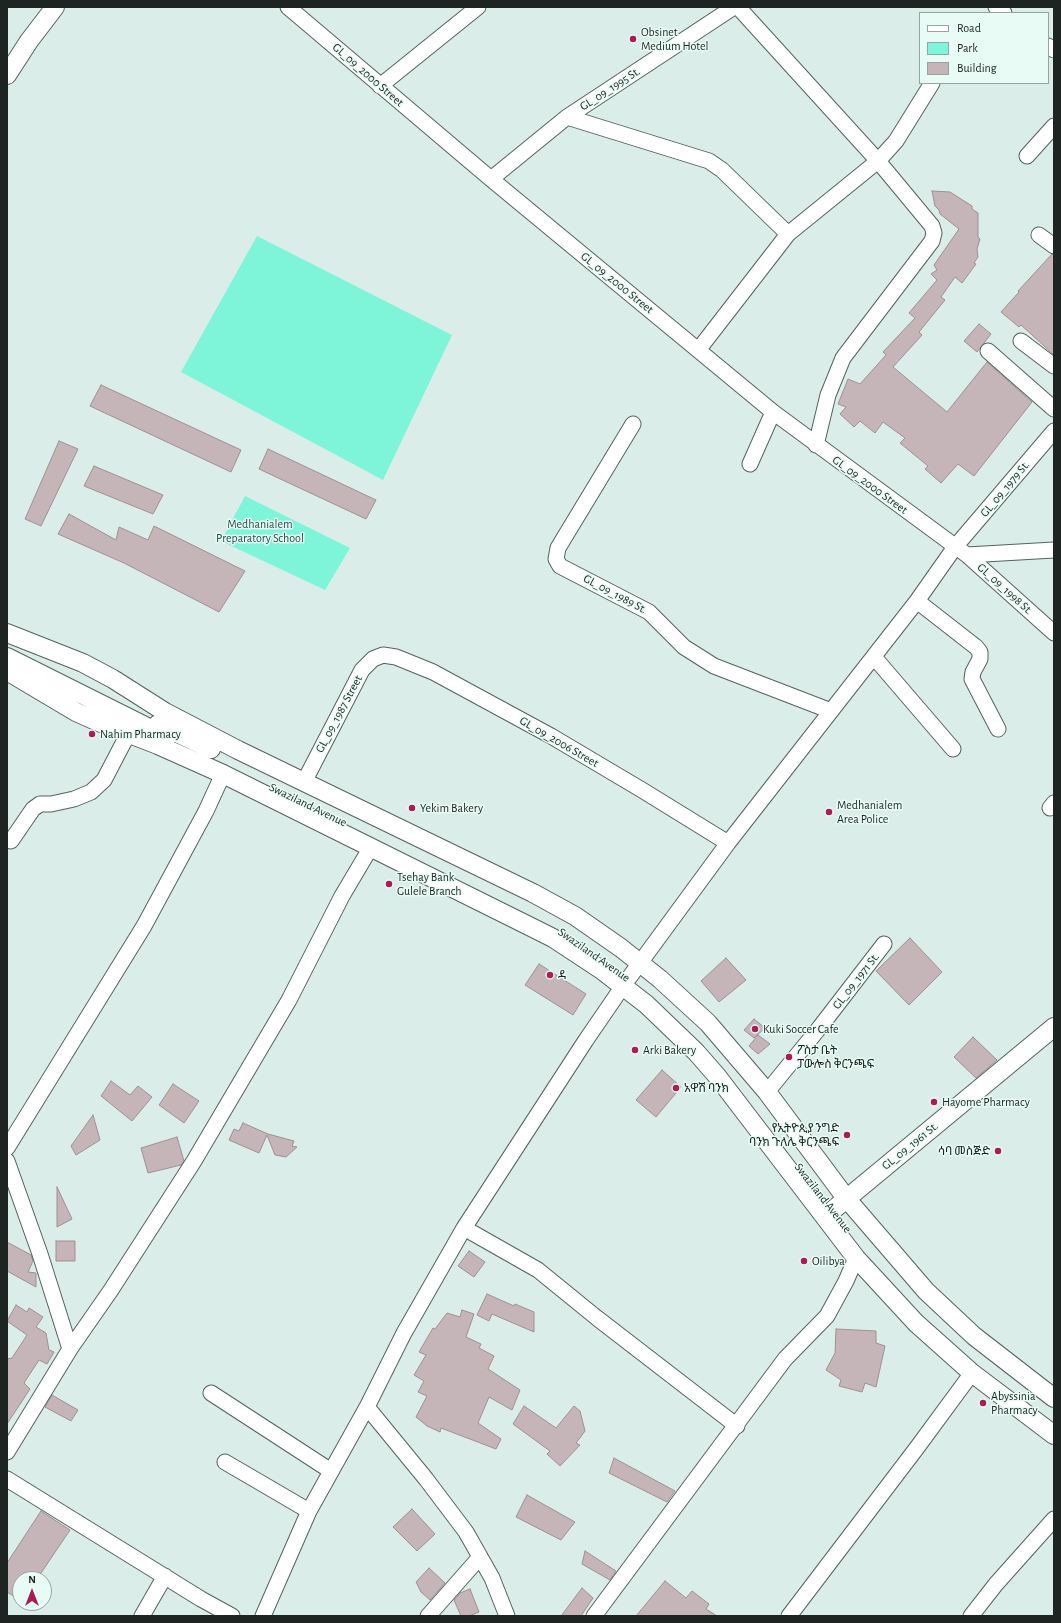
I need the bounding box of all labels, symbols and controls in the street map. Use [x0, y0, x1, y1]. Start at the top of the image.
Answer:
legend [919, 12, 1049, 84]
text: Road [957, 22, 981, 34]
place label: Obsinet Medium Hotel [641, 25, 708, 53]
marker: Obsinet Medium Hotel [628, 34, 638, 44]
street label: GL_09_2000 Street [329, 40, 407, 110]
text: Park [957, 42, 978, 54]
text: Building [957, 62, 997, 74]
street label: GL_09_1995 St. [577, 64, 643, 114]
street label: GL_09_2000 Street [578, 249, 656, 317]
street label: GL_09_2000 Street [829, 453, 911, 517]
street label: GL_09_1979 St. [977, 458, 1033, 520]
park label: Medhanialem Preparatory School [216, 517, 304, 545]
street label: GL_09_1998 St. [974, 560, 1036, 618]
street label: GL_09_1989 St. [581, 571, 649, 617]
street label: GL_09_1987 Street [313, 673, 365, 755]
street label: GL_09_2006 Street [517, 714, 601, 770]
place label: Nahim Pharmacy [100, 727, 181, 741]
marker: Nahim Pharmacy [87, 729, 97, 739]
street label: Swaziland Avenue [267, 780, 349, 830]
place label: Medhanialem Area Police [837, 798, 902, 826]
place label: Yekim Bakery [420, 801, 483, 815]
marker: Yekim Bakery [407, 803, 417, 813]
marker: Medhanialem Area Police [824, 807, 834, 817]
place label: Tsehay Bank Gulele Branch [397, 870, 462, 898]
marker: Tsehay Bank Gulele Branch [384, 879, 394, 889]
street label: Swaziland Avenue [555, 925, 633, 985]
street label: GL_09_1971 St. [829, 950, 883, 1012]
place label: ዳ [558, 968, 567, 982]
marker: ዳ [545, 970, 555, 980]
place label: Kuki Soccer Cafe [763, 1022, 838, 1036]
marker: Kuki Soccer Cafe [750, 1024, 760, 1034]
place label: Arki Bakery [643, 1043, 696, 1057]
place label: ፖስታ ቤት ፓውሎስ ቅርንጫፍ [797, 1043, 874, 1071]
marker: Arki Bakery [630, 1045, 640, 1055]
marker: ፖስታ ቤት ፓውሎስ ቅርንጫፍ [784, 1052, 794, 1062]
place label: አዋሽ ባንክ [684, 1081, 729, 1095]
marker: አዋሽ ባንክ [671, 1083, 681, 1093]
place label: Hayome Pharmacy [942, 1095, 1030, 1109]
marker: Hayome Pharmacy [929, 1097, 939, 1107]
street label: GL_09_1961 St. [879, 1119, 941, 1173]
place label: የኢትዮጲያ ንግድ ባንክ ጉለሌ ቅርንጫፍ [749, 1121, 839, 1149]
marker: የኢትዮጲያ ንግድ ባንክ ጉለሌ ቅርንጫፍ [842, 1130, 852, 1140]
place label: ሳባ መስጅድ [938, 1144, 990, 1158]
marker: ሳባ መስጅድ [993, 1146, 1003, 1156]
street label: Swaziland Avenue [791, 1160, 855, 1236]
place label: Oilibya [812, 1254, 845, 1268]
marker: Oilibya [799, 1256, 809, 1266]
place label: Abyssinia Pharmacy [991, 1389, 1038, 1417]
marker: Abyssinia Pharmacy [978, 1398, 988, 1408]
north arrow [12, 1571, 52, 1611]
text: N [28, 1574, 36, 1585]

